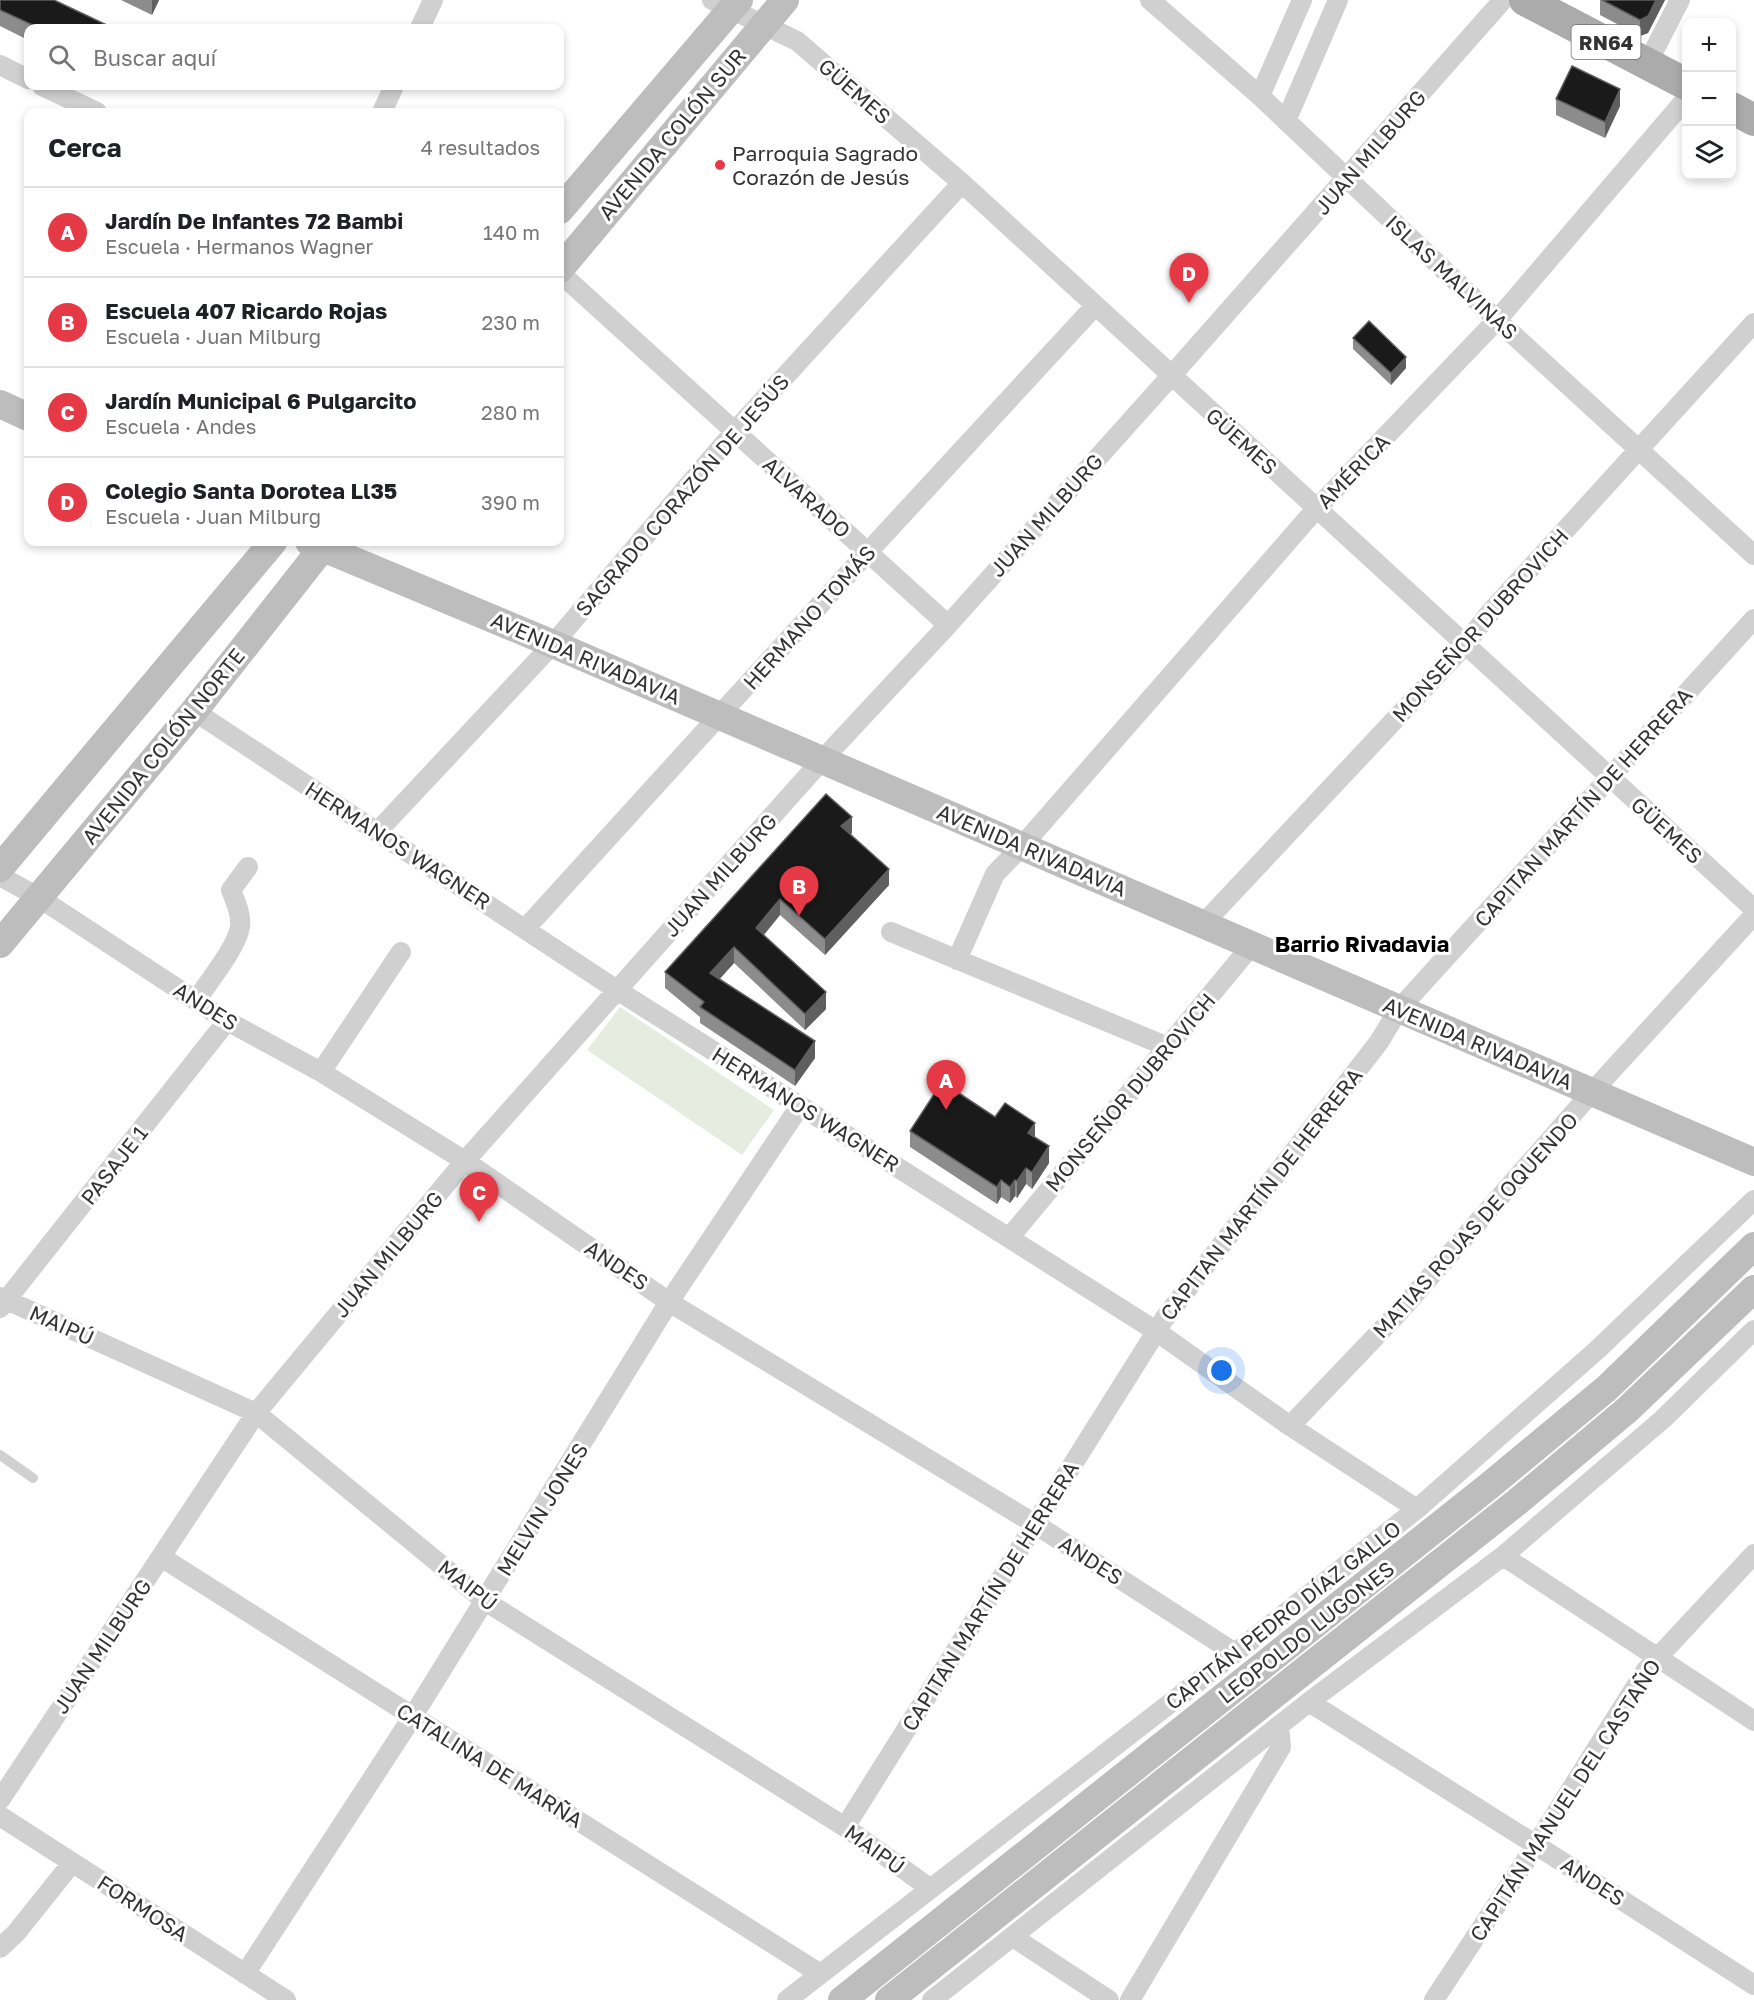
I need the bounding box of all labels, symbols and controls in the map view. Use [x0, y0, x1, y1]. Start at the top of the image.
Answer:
map controls [1682, 18, 1736, 180]
button: + [1682, 18, 1736, 72]
search box [24, 24, 564, 90]
road number: RN64 [1572, 25, 1640, 59]
icon: search [45, 41, 78, 74]
street label: AVENIDA COLÓN SUR [593, 43, 751, 225]
text: Buscar aquí [93, 44, 216, 71]
street label: GÜEMES [814, 53, 896, 129]
button: − [1682, 72, 1736, 126]
street label: JUAN MILBURG [1309, 84, 1431, 220]
button: layers [1682, 126, 1736, 180]
text: Cerca [48, 132, 122, 163]
text: 4 resultados [421, 135, 540, 159]
place label: Parroquia Sagrado Corazón de Jesús [732, 140, 918, 190]
marker: Parroquia Sagrado Corazón de Jesús [713, 158, 727, 172]
text: Jardín De Infantes 72 Bambi [105, 207, 403, 234]
street label: ISLAS MALVINAS [1381, 209, 1523, 345]
text: A [60, 220, 75, 244]
text: 140 m [483, 220, 540, 244]
text: Escuela · Hermanos Wagner [105, 234, 373, 258]
pin: D [1170, 254, 1208, 303]
text: Escuela 407 Ricardo Rojas [105, 297, 387, 324]
text: B [60, 310, 75, 334]
text: 230 m [482, 310, 540, 334]
text: Escuela · Juan Milburg [105, 324, 321, 348]
street label: SAGRADO CORAZÓN DE JESÚS [570, 369, 794, 621]
text: Jardín Municipal 6 Pulgarcito [105, 387, 417, 414]
text: C [60, 400, 75, 424]
text: 280 m [481, 400, 540, 424]
street label: GÜEMES [1201, 402, 1283, 480]
text: Escuela · Andes [105, 414, 256, 438]
street label: AMÉRICA [1311, 428, 1395, 514]
street label: JUAN MILBURG [984, 448, 1108, 582]
street label: ALVARADO [758, 451, 856, 543]
text: Colegio Santa Dorotea Ll35 [105, 477, 397, 504]
text: D [60, 490, 75, 514]
text: 390 m [481, 490, 540, 514]
text: Escuela · Juan Milburg [105, 504, 321, 528]
street label: MONSEÑOR DUBROVICH [1386, 523, 1574, 727]
street label: HERMANO TOMÁS [737, 539, 881, 695]
street label: AVENIDA RIVADAVIA [487, 606, 685, 710]
street label: AVENIDA COLÓN NORTE [76, 643, 250, 849]
street label: CAPITAN MARTÍN DE HERRERA [1469, 682, 1697, 932]
street label: HERMANOS WAGNER [300, 775, 496, 915]
street label: GÜEMES [1626, 791, 1708, 869]
street label: AVENIDA RIVADAVIA [933, 798, 1131, 902]
street label: JUAN MILBURG [658, 808, 782, 942]
pin: B [780, 866, 818, 916]
district label: Barrio Rivadavia [1275, 930, 1449, 957]
street label: ANDES [169, 976, 243, 1036]
street label: MONSEÑOR DUBROVICH [1039, 987, 1221, 1197]
street label: AVENIDA RIVADAVIA [1379, 991, 1577, 1095]
street label: HERMANOS WAGNER [708, 1041, 904, 1177]
pin: A [926, 1060, 966, 1110]
street label: CAPITAN MARTÍN DE HERRERA [1154, 1063, 1368, 1325]
street label: MATIAS ROJAS DE OQUENDO [1367, 1107, 1583, 1343]
street label: PASAJE 1 [75, 1120, 153, 1210]
pin: C [460, 1172, 498, 1222]
street label: JUAN MILBURG [328, 1186, 448, 1322]
street label: ANDES [580, 1234, 654, 1296]
street label: MAIPÚ [26, 1299, 98, 1351]
your location [1207, 1356, 1236, 1385]
street label: MELVIN JONES [491, 1438, 593, 1580]
street label: CAPITAN MARTÍN DE HERRERA [896, 1456, 1084, 1736]
street label: CAPITÁN PEDRO DÍAZ GALLO [1160, 1515, 1406, 1715]
street label: ANDES [1054, 1530, 1128, 1590]
street label: MAIPÚ [433, 1554, 503, 1616]
street label: LEOPOLDO LUGONES [1213, 1555, 1399, 1709]
street label: JUAN MILBURG [47, 1574, 157, 1718]
street label: CAPITÁN MANUEL DEL CASTAÑO [1464, 1654, 1666, 1946]
street label: CATALINA DE MARÑA [392, 1697, 588, 1833]
street label: MAIPÚ [840, 1819, 910, 1879]
street label: ANDES [1556, 1851, 1630, 1911]
street label: FORMOSA [93, 1869, 193, 1947]

